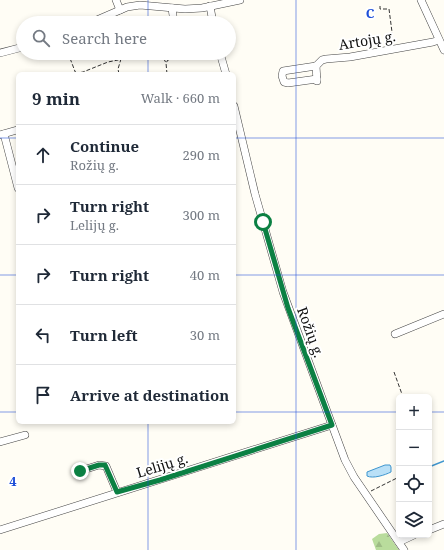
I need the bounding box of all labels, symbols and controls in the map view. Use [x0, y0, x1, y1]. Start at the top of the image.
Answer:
text: C [366, 4, 375, 22]
search box [16, 16, 236, 60]
street label: Artojų g. [337, 26, 397, 54]
icon: search [30, 27, 52, 49]
text: Search here [62, 28, 147, 48]
text: 9 min [32, 87, 80, 110]
text: Walk · 660 m [141, 89, 220, 107]
text: Continue [70, 136, 139, 156]
icon: ahead [32, 144, 54, 166]
text: 290 m [183, 146, 220, 164]
text: Rožių g. [70, 156, 119, 174]
text: Turn right [70, 196, 149, 216]
icon: right [32, 204, 54, 226]
text: 300 m [183, 206, 220, 224]
route start [254, 213, 272, 231]
text: Lelijų g. [70, 216, 119, 234]
icon: right [32, 264, 54, 286]
text: Turn right [70, 265, 149, 285]
text: 40 m [190, 266, 220, 284]
street label: Rožių g. [293, 304, 329, 360]
icon: left [32, 324, 54, 346]
text: Turn left [70, 325, 138, 345]
text: 30 m [190, 326, 220, 344]
icon: arrive [32, 384, 54, 406]
text: Arrive at destination [70, 385, 229, 405]
map controls [396, 394, 432, 538]
button: + [396, 394, 432, 430]
button: − [396, 430, 432, 466]
street label: Lelijų g. [134, 448, 190, 482]
route end [71, 462, 89, 480]
button: locate [396, 466, 432, 502]
text: 4 [9, 472, 17, 490]
button: layers [396, 502, 432, 538]

